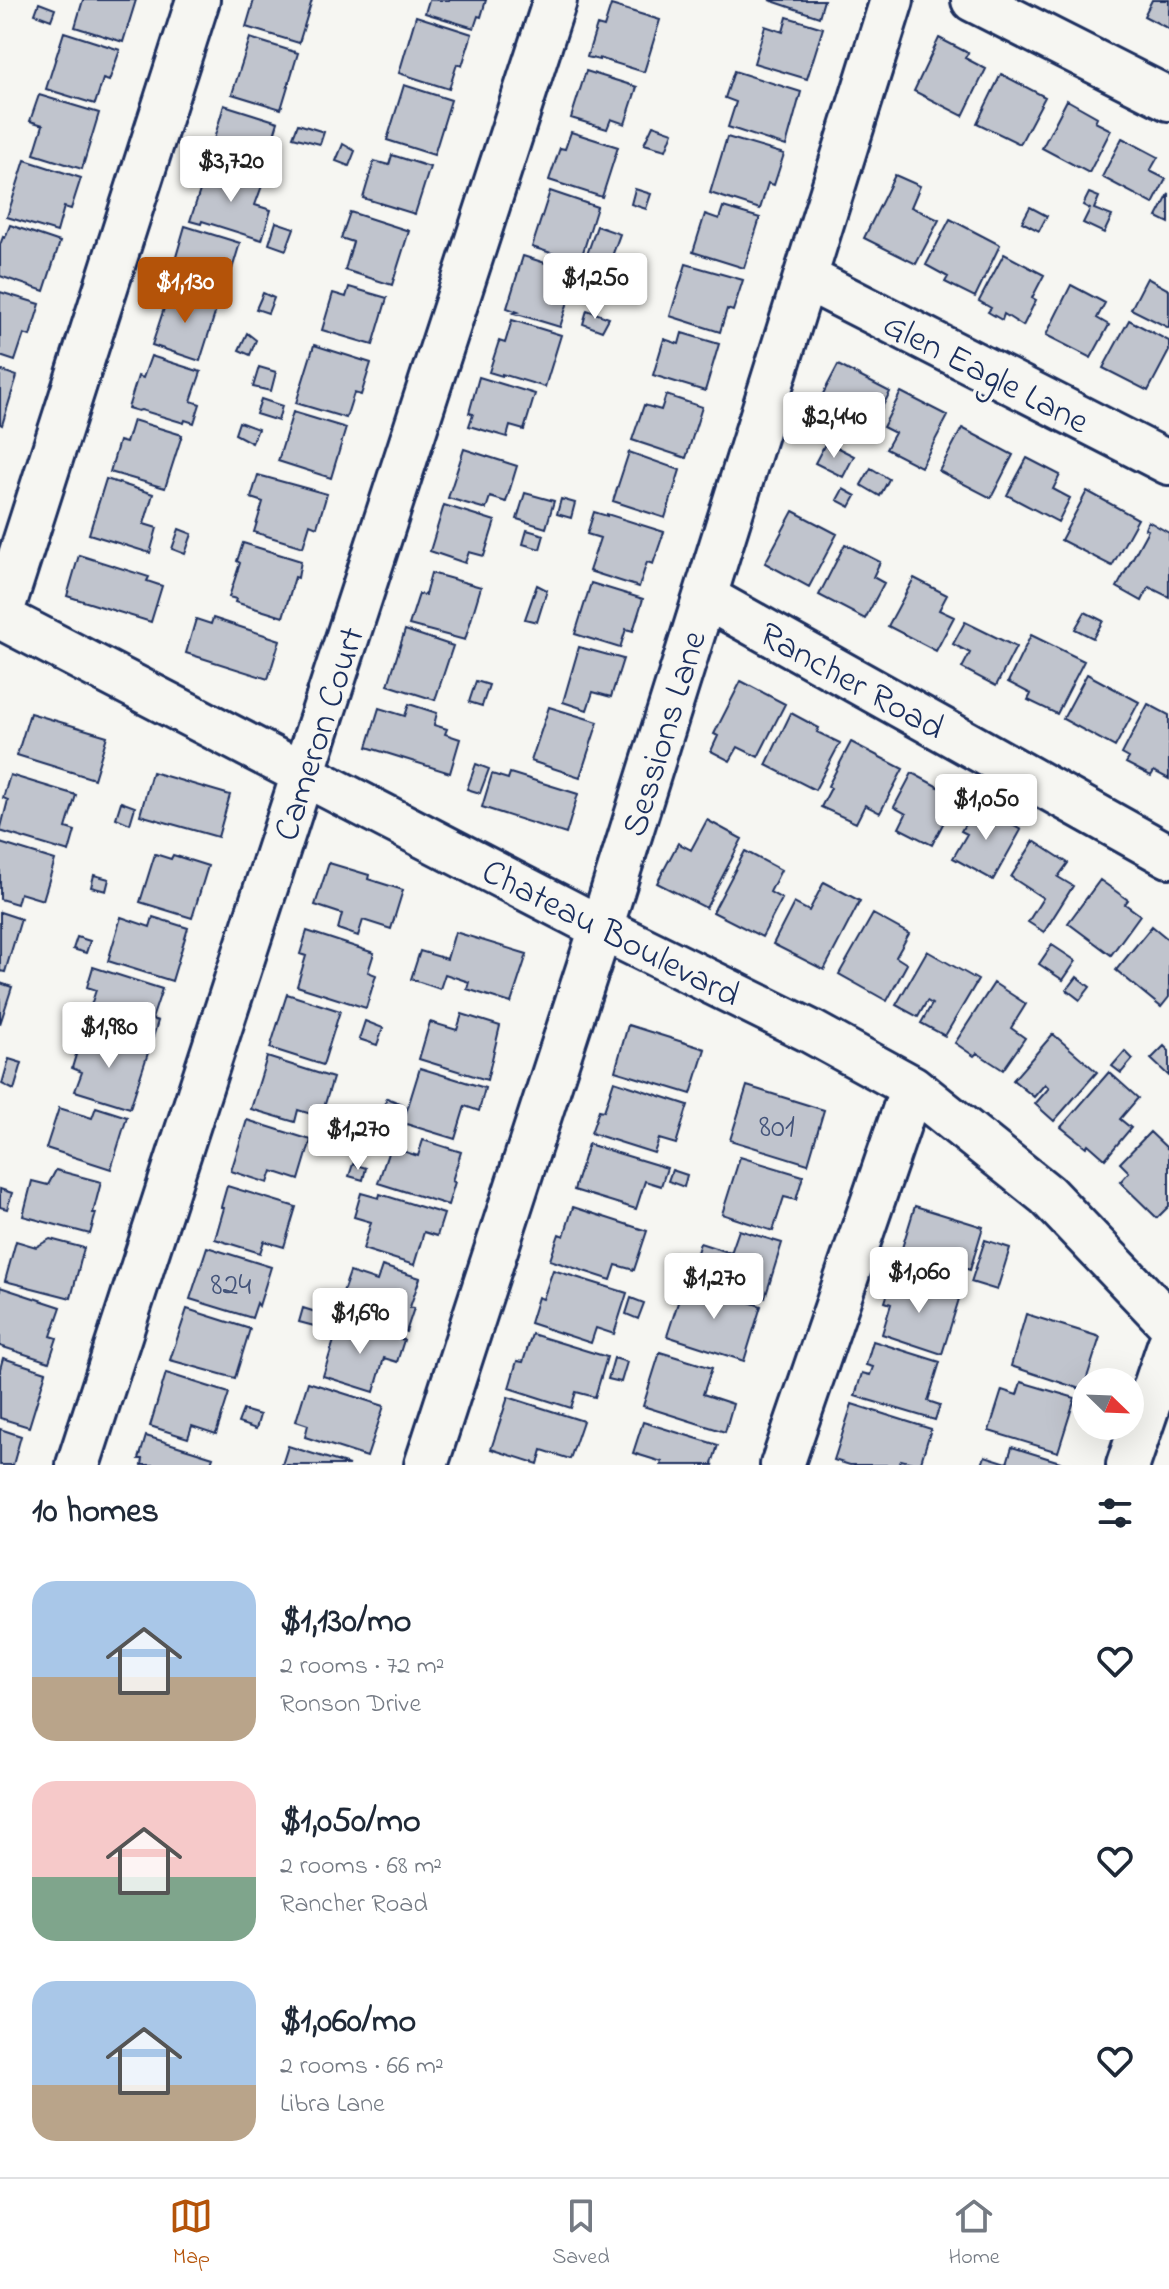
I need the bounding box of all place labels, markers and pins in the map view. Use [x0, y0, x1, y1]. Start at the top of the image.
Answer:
pin: $3,720 [166, 136, 296, 204]
pin: $1,250 [530, 253, 660, 321]
pin: $1,130 [120, 257, 250, 325]
pin: $2,440 [769, 392, 899, 460]
pin: $1,050 [921, 774, 1051, 842]
pin: $1,980 [44, 1002, 174, 1070]
pin: $1,270 [293, 1104, 423, 1172]
pin: $1,060 [854, 1247, 984, 1315]
pin: $1,270 [649, 1253, 779, 1321]
pin: $1,690 [295, 1288, 425, 1356]

